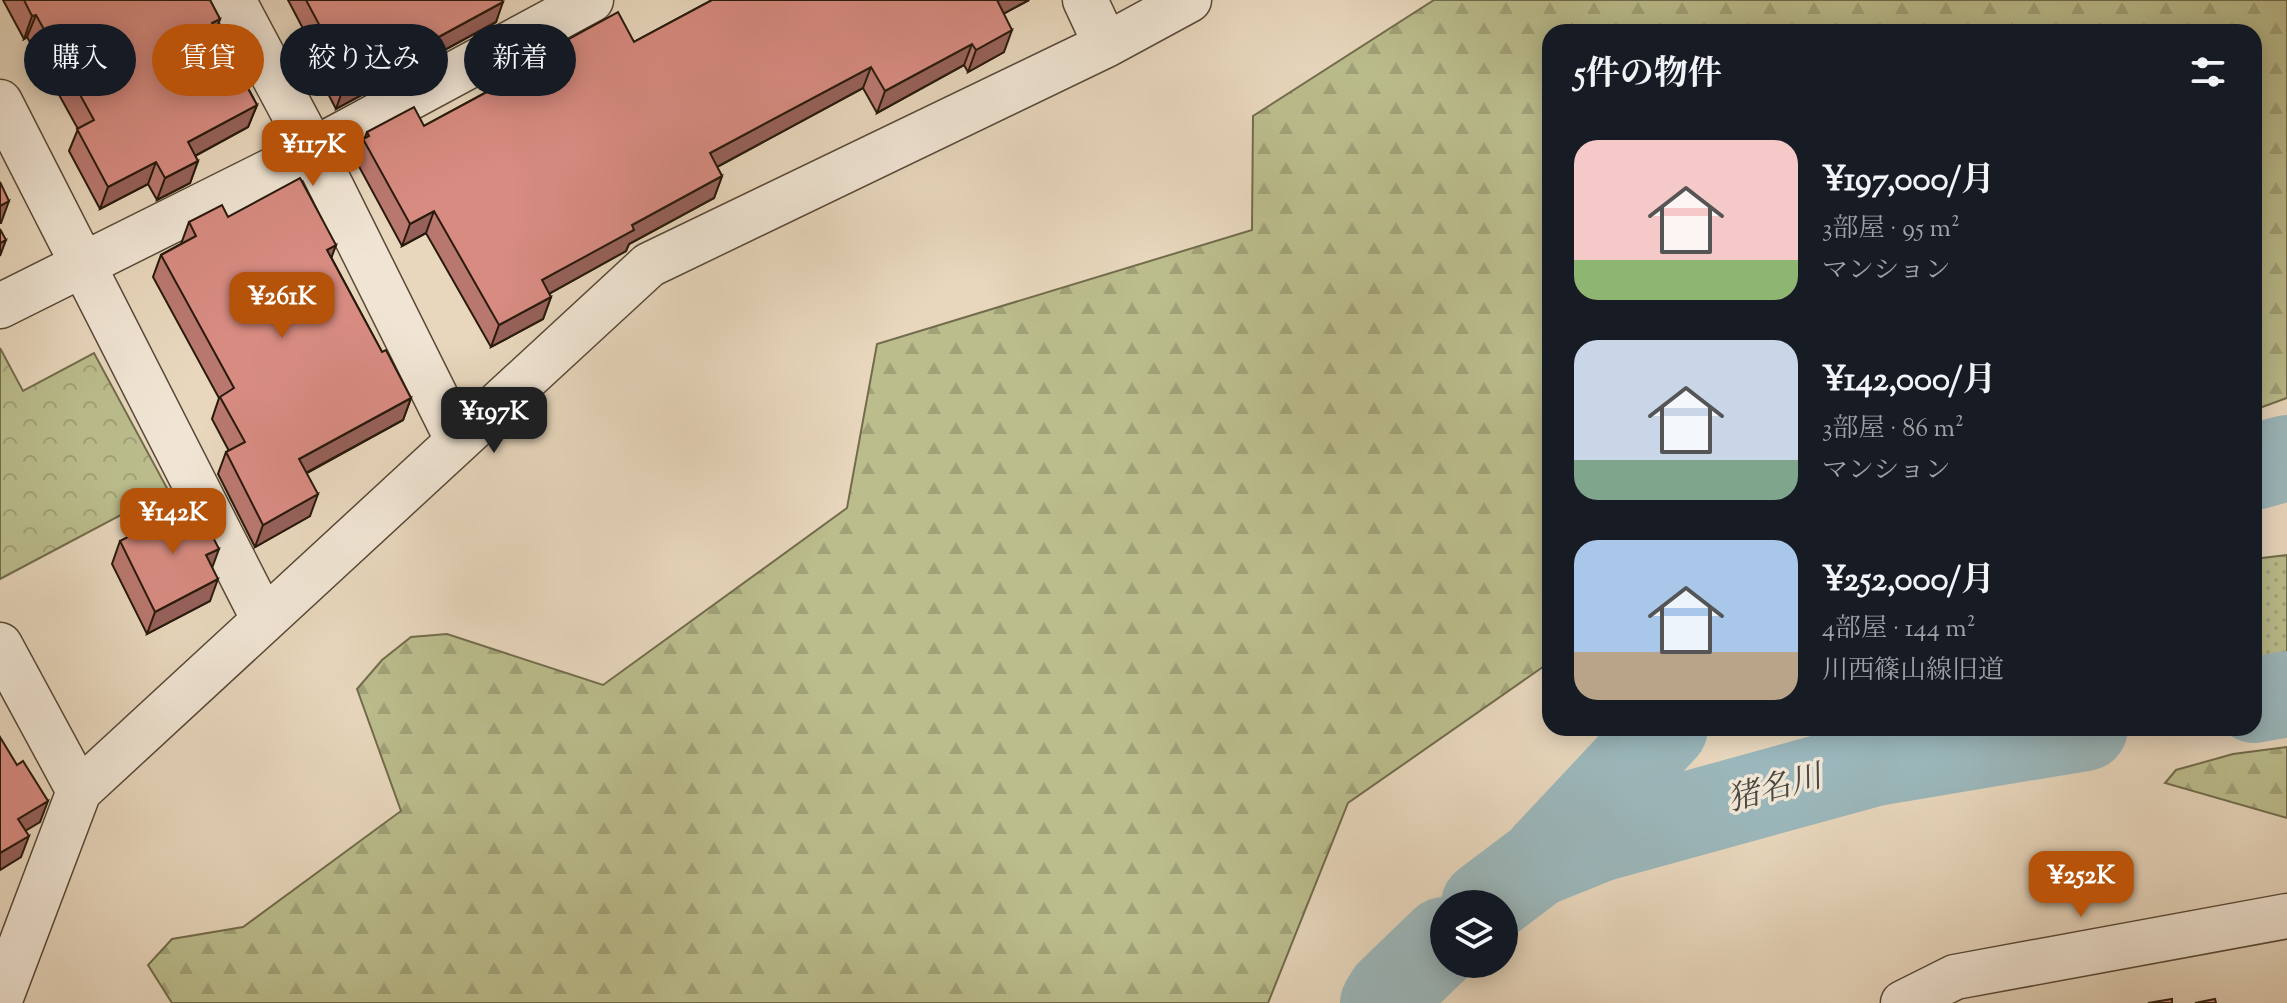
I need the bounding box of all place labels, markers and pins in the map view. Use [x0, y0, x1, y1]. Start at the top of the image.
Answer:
pin: ¥117K [257, 120, 369, 188]
pin: ¥261K [226, 272, 338, 340]
pin: ¥197K [438, 387, 550, 455]
pin: ¥142K [117, 488, 229, 556]
pin: ¥252K [2025, 851, 2137, 919]

